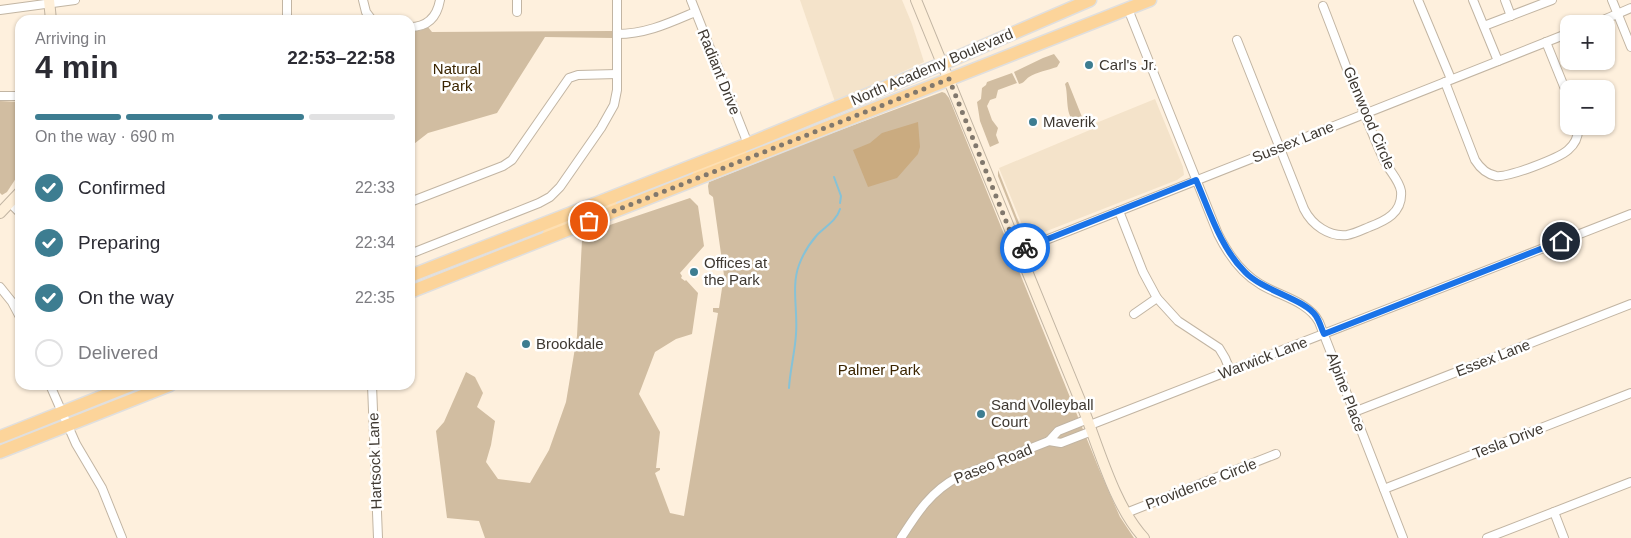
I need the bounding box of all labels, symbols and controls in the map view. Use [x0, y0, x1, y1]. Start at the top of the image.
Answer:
map controls [1560, 15, 1615, 135]
button: + [1560, 15, 1615, 70]
street label: North Academy Boulevard [848, 25, 1015, 108]
street label: Radiant Drive [695, 26, 744, 117]
text: Arriving in [35, 30, 106, 47]
text: 22:53–22:58 [287, 47, 395, 68]
text: 4 min [35, 49, 119, 85]
place label: Carl's Jr. [1099, 56, 1157, 73]
marker: Carl's Jr. [1083, 59, 1095, 71]
park label: Natural Park [433, 60, 481, 94]
street label: Glenwood Circle [1340, 64, 1399, 172]
button: − [1560, 80, 1615, 135]
place label: Maverik [1043, 113, 1096, 130]
marker: Maverik [1027, 116, 1039, 128]
street label: Sussex Lane [1249, 117, 1336, 166]
text: On the way · 690 m [35, 128, 175, 145]
icon: check [35, 174, 63, 202]
text: Confirmed [78, 177, 166, 198]
text: 22:33 [355, 179, 395, 196]
pin [568, 200, 610, 242]
icon: bag [575, 207, 603, 235]
pin [1540, 220, 1582, 262]
courier [1000, 223, 1050, 273]
icon: home [1547, 227, 1575, 255]
icon: check [35, 229, 63, 257]
text: Preparing [78, 232, 160, 253]
text: 22:34 [355, 234, 395, 251]
icon: bike [1011, 234, 1039, 262]
place label: Offices at the Park [704, 254, 768, 288]
marker: Offices at the Park [688, 266, 700, 278]
icon: check [35, 284, 63, 312]
text: On the way [78, 287, 174, 308]
text: 22:35 [355, 289, 395, 306]
street label: Warwick Lane [1216, 333, 1310, 382]
place label: Brookdale [536, 335, 604, 352]
street label: Essex Lane [1453, 336, 1532, 380]
marker: Brookdale [520, 338, 532, 350]
text: Delivered [78, 342, 158, 363]
street label: Alpine Place [1324, 350, 1369, 434]
park label: Palmer Park [838, 361, 921, 378]
place label: Sand Volleyball Court [991, 396, 1094, 430]
marker: Sand Volleyball Court [975, 408, 987, 420]
street label: Hartsock Lane [364, 412, 385, 510]
street label: Tesla Drive [1470, 419, 1545, 462]
street label: Paseo Road [951, 440, 1034, 487]
street label: Providence Circle [1143, 455, 1259, 513]

